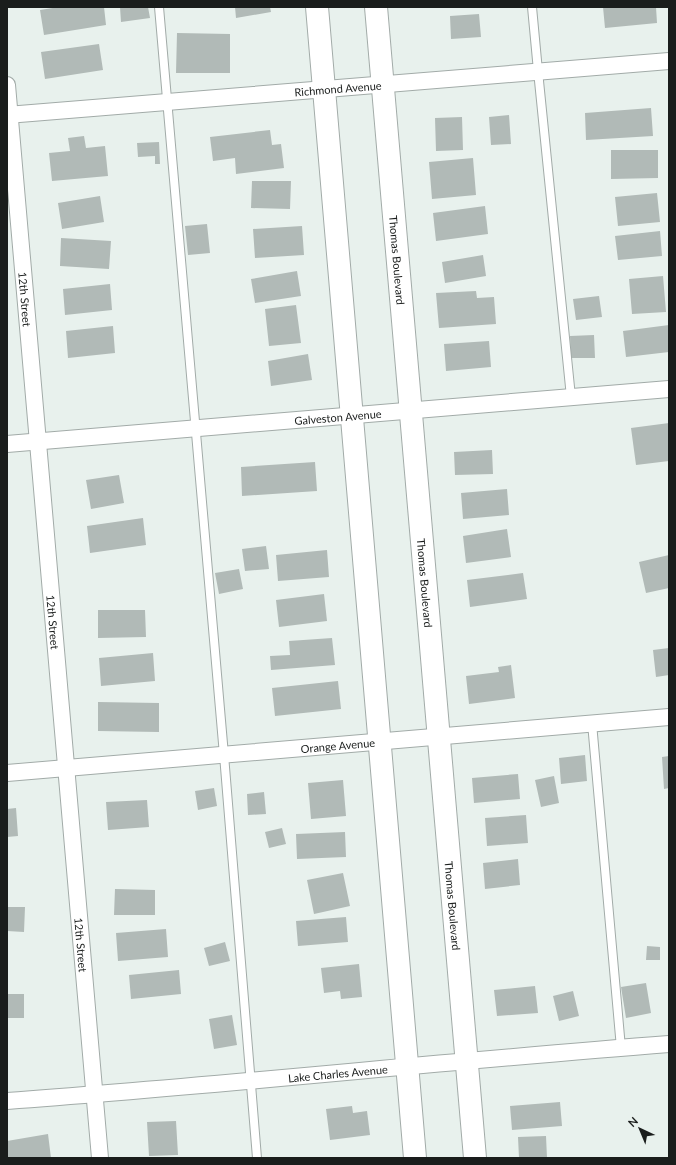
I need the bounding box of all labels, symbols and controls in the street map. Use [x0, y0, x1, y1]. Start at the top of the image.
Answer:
street label: Richmond Avenue [294, 78, 382, 98]
street label: Thomas Boulevard [387, 215, 408, 305]
street label: 12th Street [17, 271, 34, 327]
street label: Galveston Avenue [294, 406, 382, 427]
street label: Thomas Boulevard [415, 538, 436, 628]
street label: 12th Street [45, 594, 62, 650]
street label: Orange Avenue [300, 735, 376, 755]
street label: Thomas Boulevard [443, 860, 464, 951]
street label: 12th Street [73, 917, 90, 973]
street label: Lake Charles Avenue [287, 1062, 388, 1084]
north arrow [620, 1109, 660, 1149]
text: N [625, 1114, 640, 1129]

